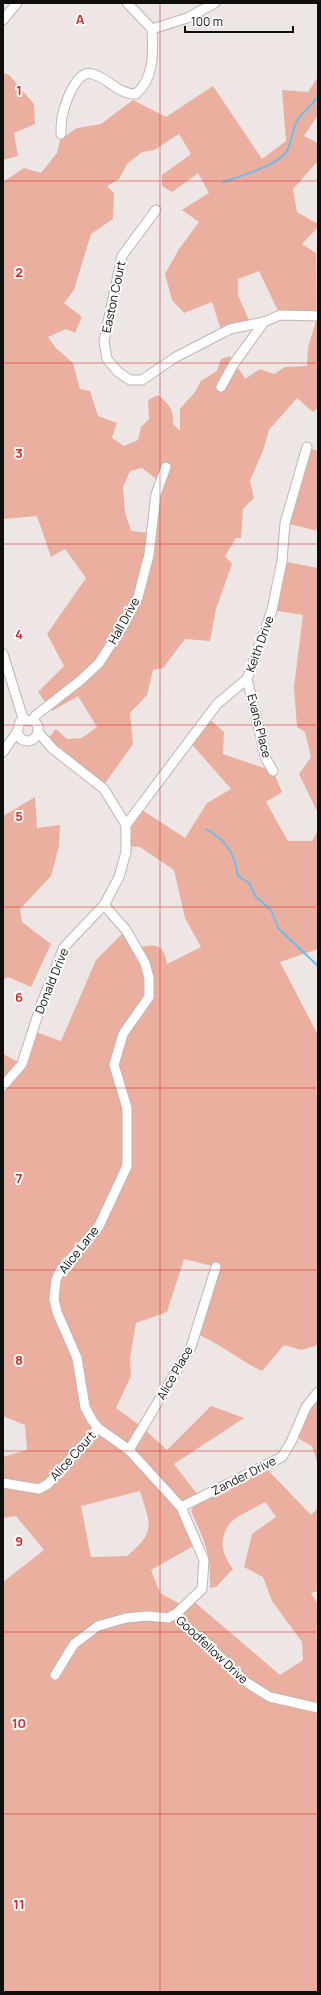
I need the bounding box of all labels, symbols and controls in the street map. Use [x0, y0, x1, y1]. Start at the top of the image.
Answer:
scale bar [185, 8, 293, 34]
text: A [76, 10, 85, 28]
text: 100 m [191, 13, 223, 30]
text: 1 [16, 81, 22, 99]
street label: Easton Court [98, 259, 129, 334]
text: 2 [15, 263, 23, 281]
text: 3 [15, 444, 23, 462]
street label: Hall Drive [104, 594, 143, 647]
street label: Keith Drive [241, 613, 278, 674]
text: 4 [15, 625, 23, 643]
street label: Evans Place [243, 692, 276, 760]
text: 5 [15, 807, 23, 825]
street label: Donald Drive [31, 945, 72, 1016]
text: 6 [15, 988, 23, 1006]
text: 7 [16, 1169, 23, 1187]
street label: Alice Lane [55, 1222, 103, 1277]
street label: Alice Place [152, 1343, 197, 1403]
text: 8 [15, 1351, 23, 1369]
street label: Alice Court [46, 1427, 99, 1484]
street label: Zander Drive [209, 1452, 279, 1499]
text: 9 [15, 1532, 23, 1550]
street label: Goodfellow Drive [173, 1612, 252, 1688]
text: 10 [12, 1714, 26, 1732]
text: 11 [13, 1895, 25, 1913]

